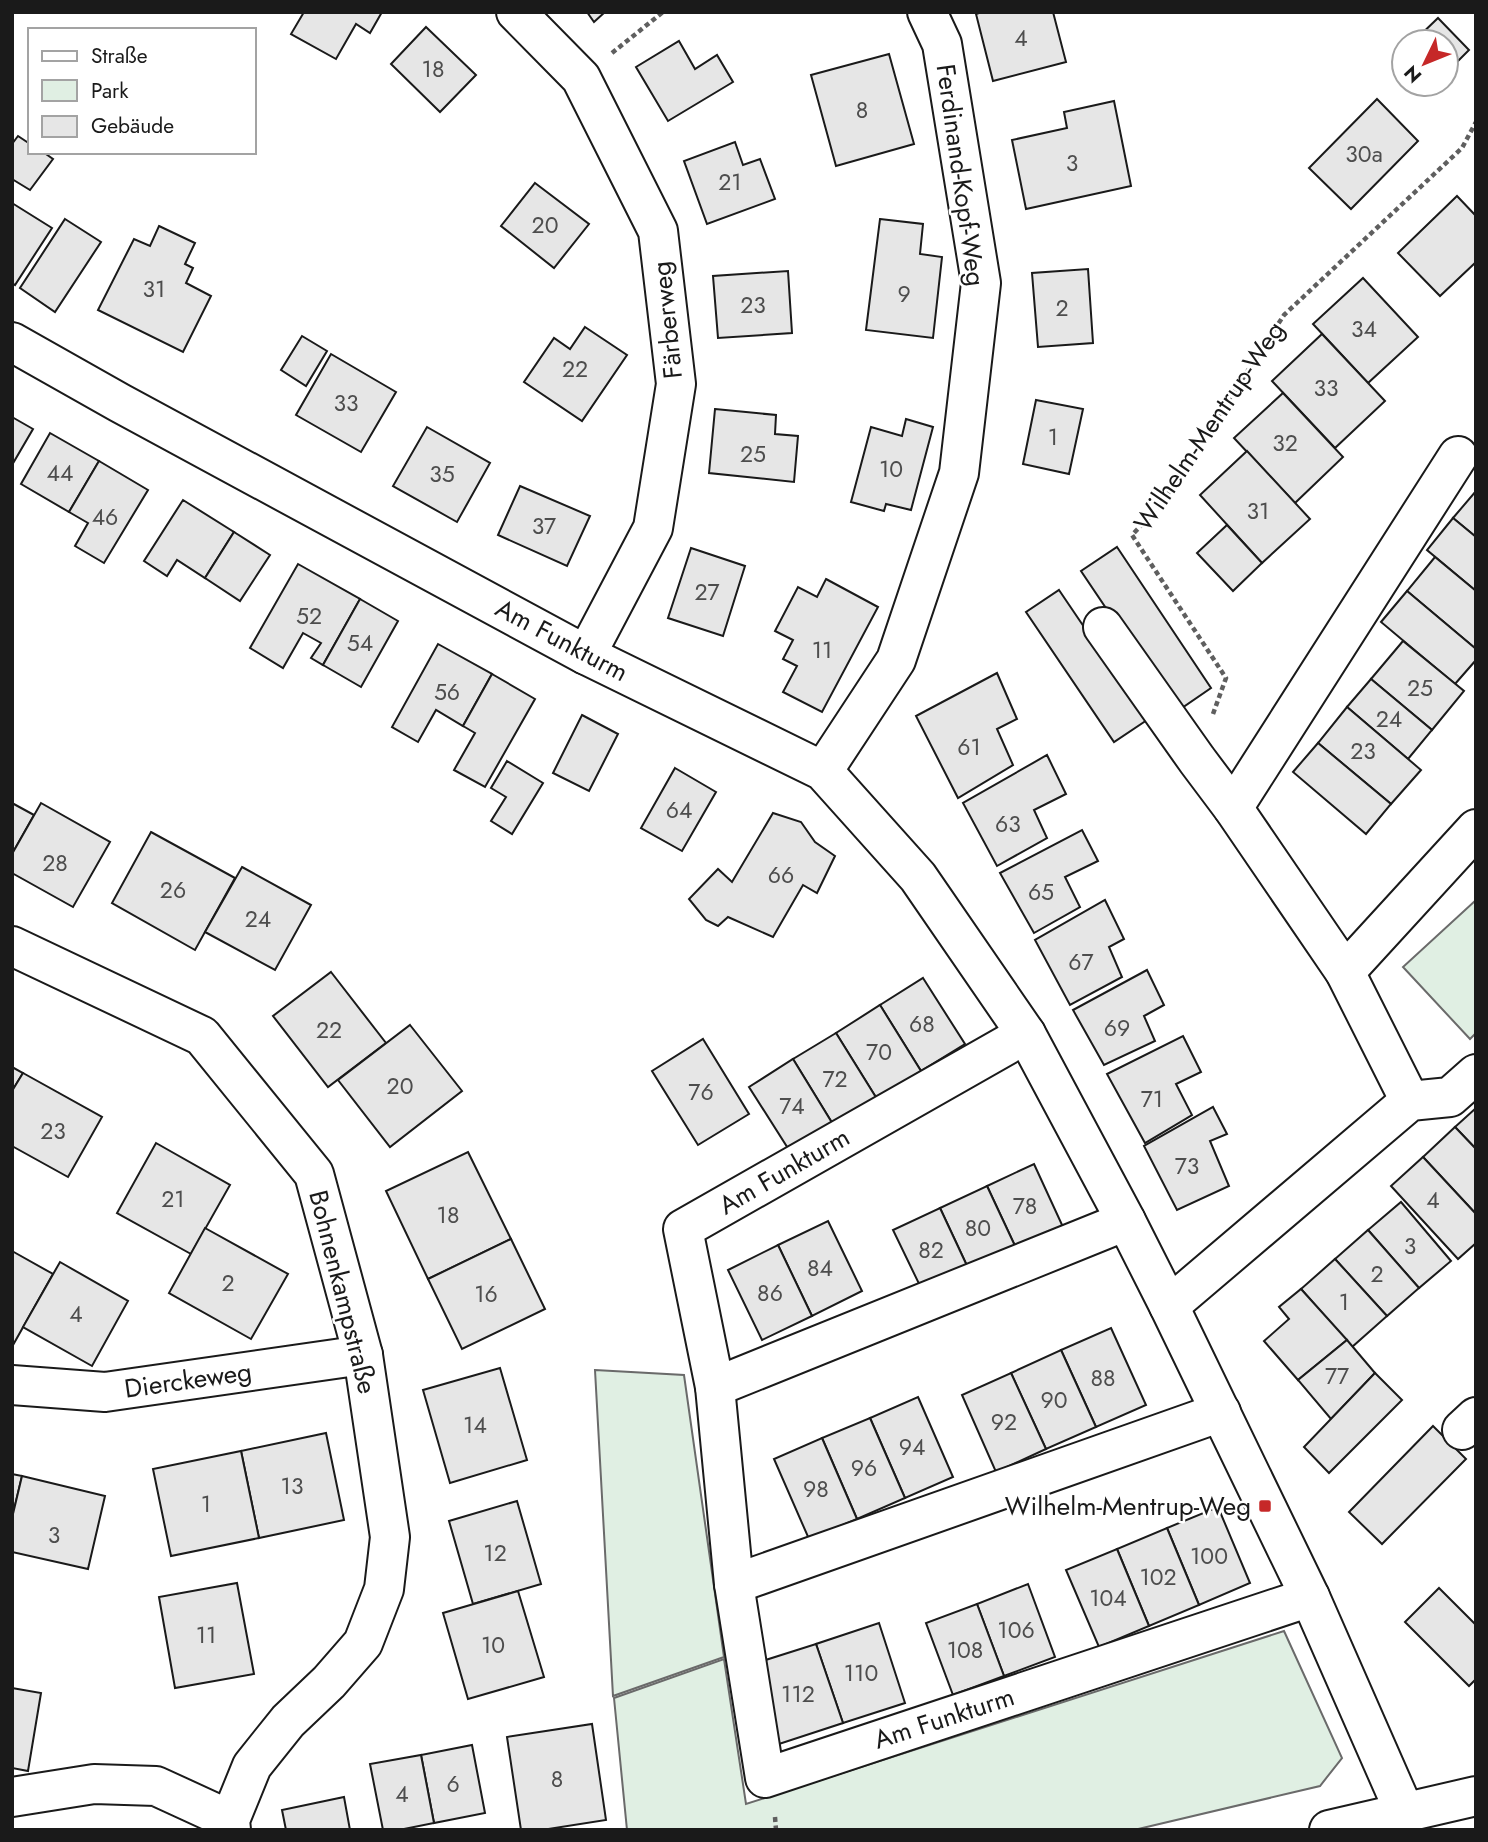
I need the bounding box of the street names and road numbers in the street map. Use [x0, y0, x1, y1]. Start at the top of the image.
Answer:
street label: Ferdinand-Kopf-Weg [927, 61, 995, 289]
street label: Färberweg [642, 259, 692, 381]
street label: Wilhelm-Mentrup-Weg [1124, 313, 1294, 539]
street label: Am Funkturm [489, 589, 635, 691]
street label: Am Funkturm [711, 1118, 857, 1224]
street label: Bohnenkampstraße [299, 1186, 387, 1398]
street label: Dierckeweg [122, 1352, 254, 1408]
street label: Am Funkturm [869, 1677, 1019, 1759]

